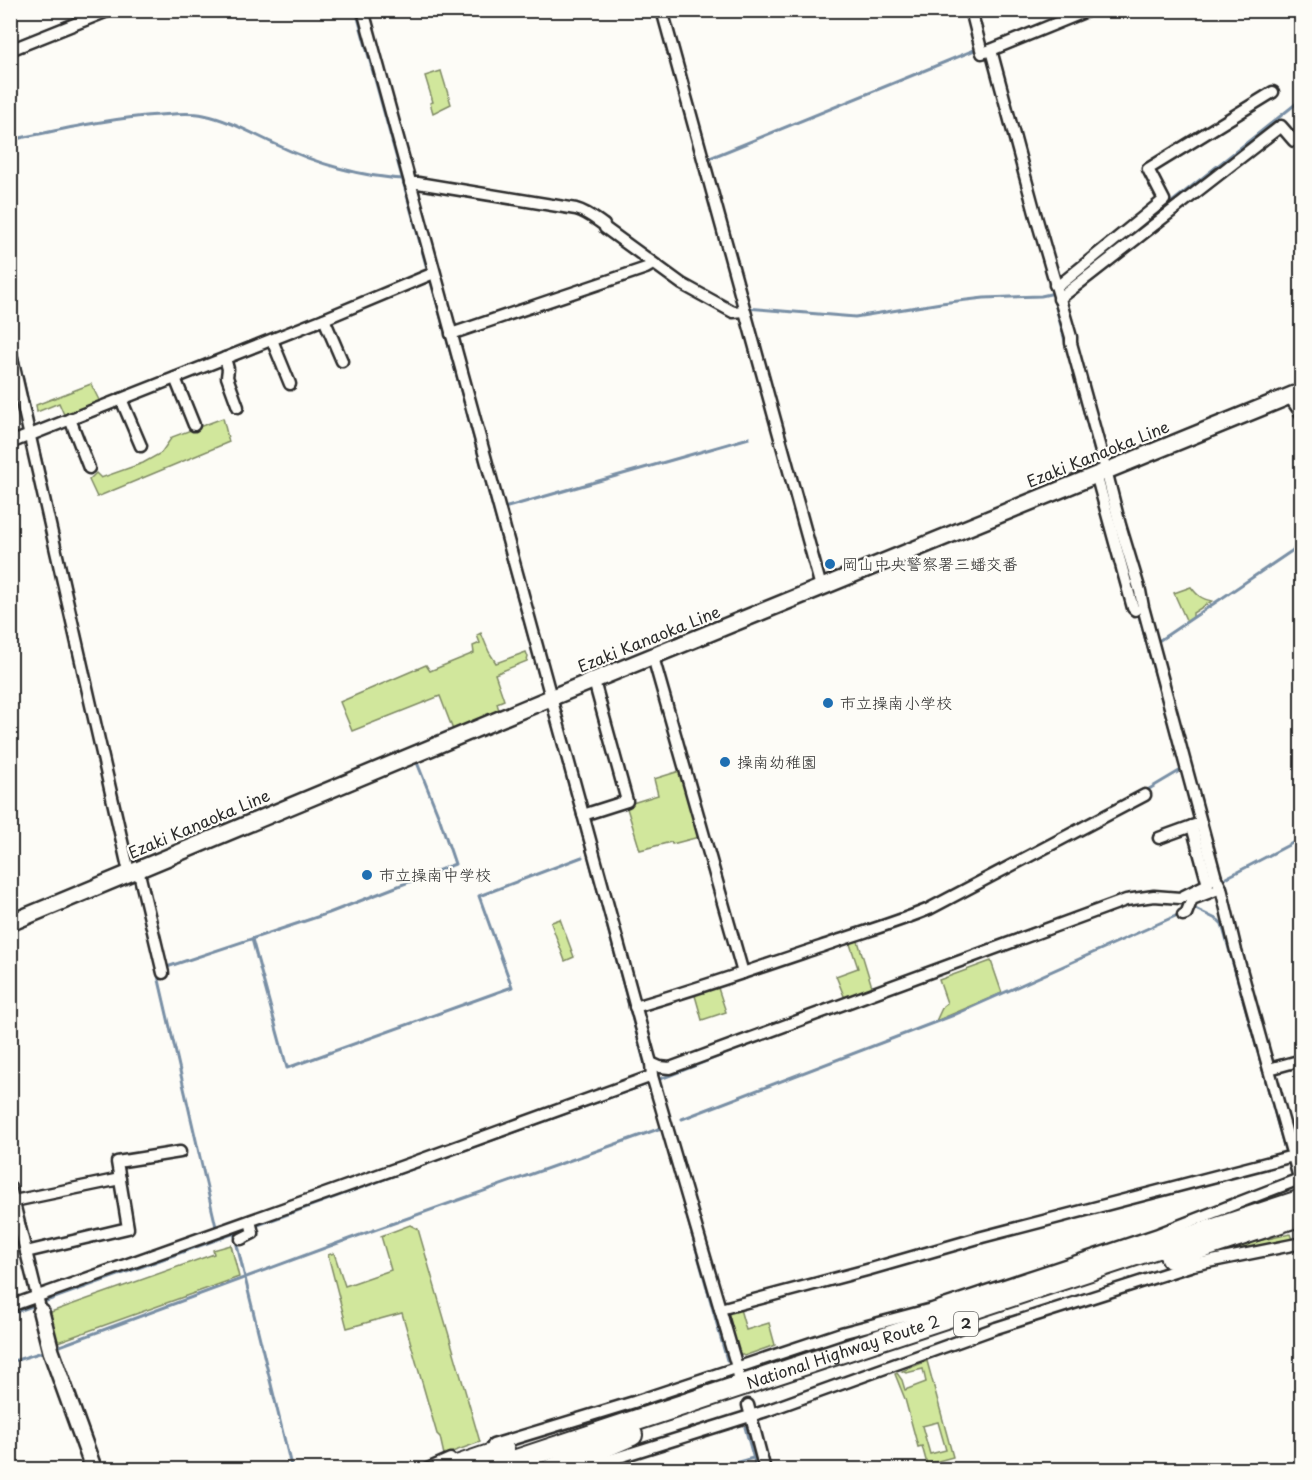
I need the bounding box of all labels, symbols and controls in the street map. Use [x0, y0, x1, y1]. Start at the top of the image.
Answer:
street label: Ezaki Kanaoka Line [1023, 414, 1173, 493]
place label: 岡山中央警察署三蟠交番 [842, 551, 1018, 575]
marker: 岡山中央警察署三蟠交番 [823, 557, 837, 571]
street label: Ezaki Kanaoka Line [574, 599, 724, 678]
place label: 市立操南小学校 [840, 690, 952, 714]
marker: 市立操南小学校 [821, 696, 835, 710]
place label: 操南幼稚園 [737, 749, 817, 773]
marker: 操南幼稚園 [718, 755, 732, 769]
street label: Ezaki Kanaoka Line [124, 782, 273, 864]
place label: 市立操南中学校 [379, 862, 491, 886]
marker: 市立操南中学校 [360, 868, 374, 882]
street label: National Highway Route 2 [743, 1308, 942, 1394]
road number: 2 [954, 1312, 978, 1336]

